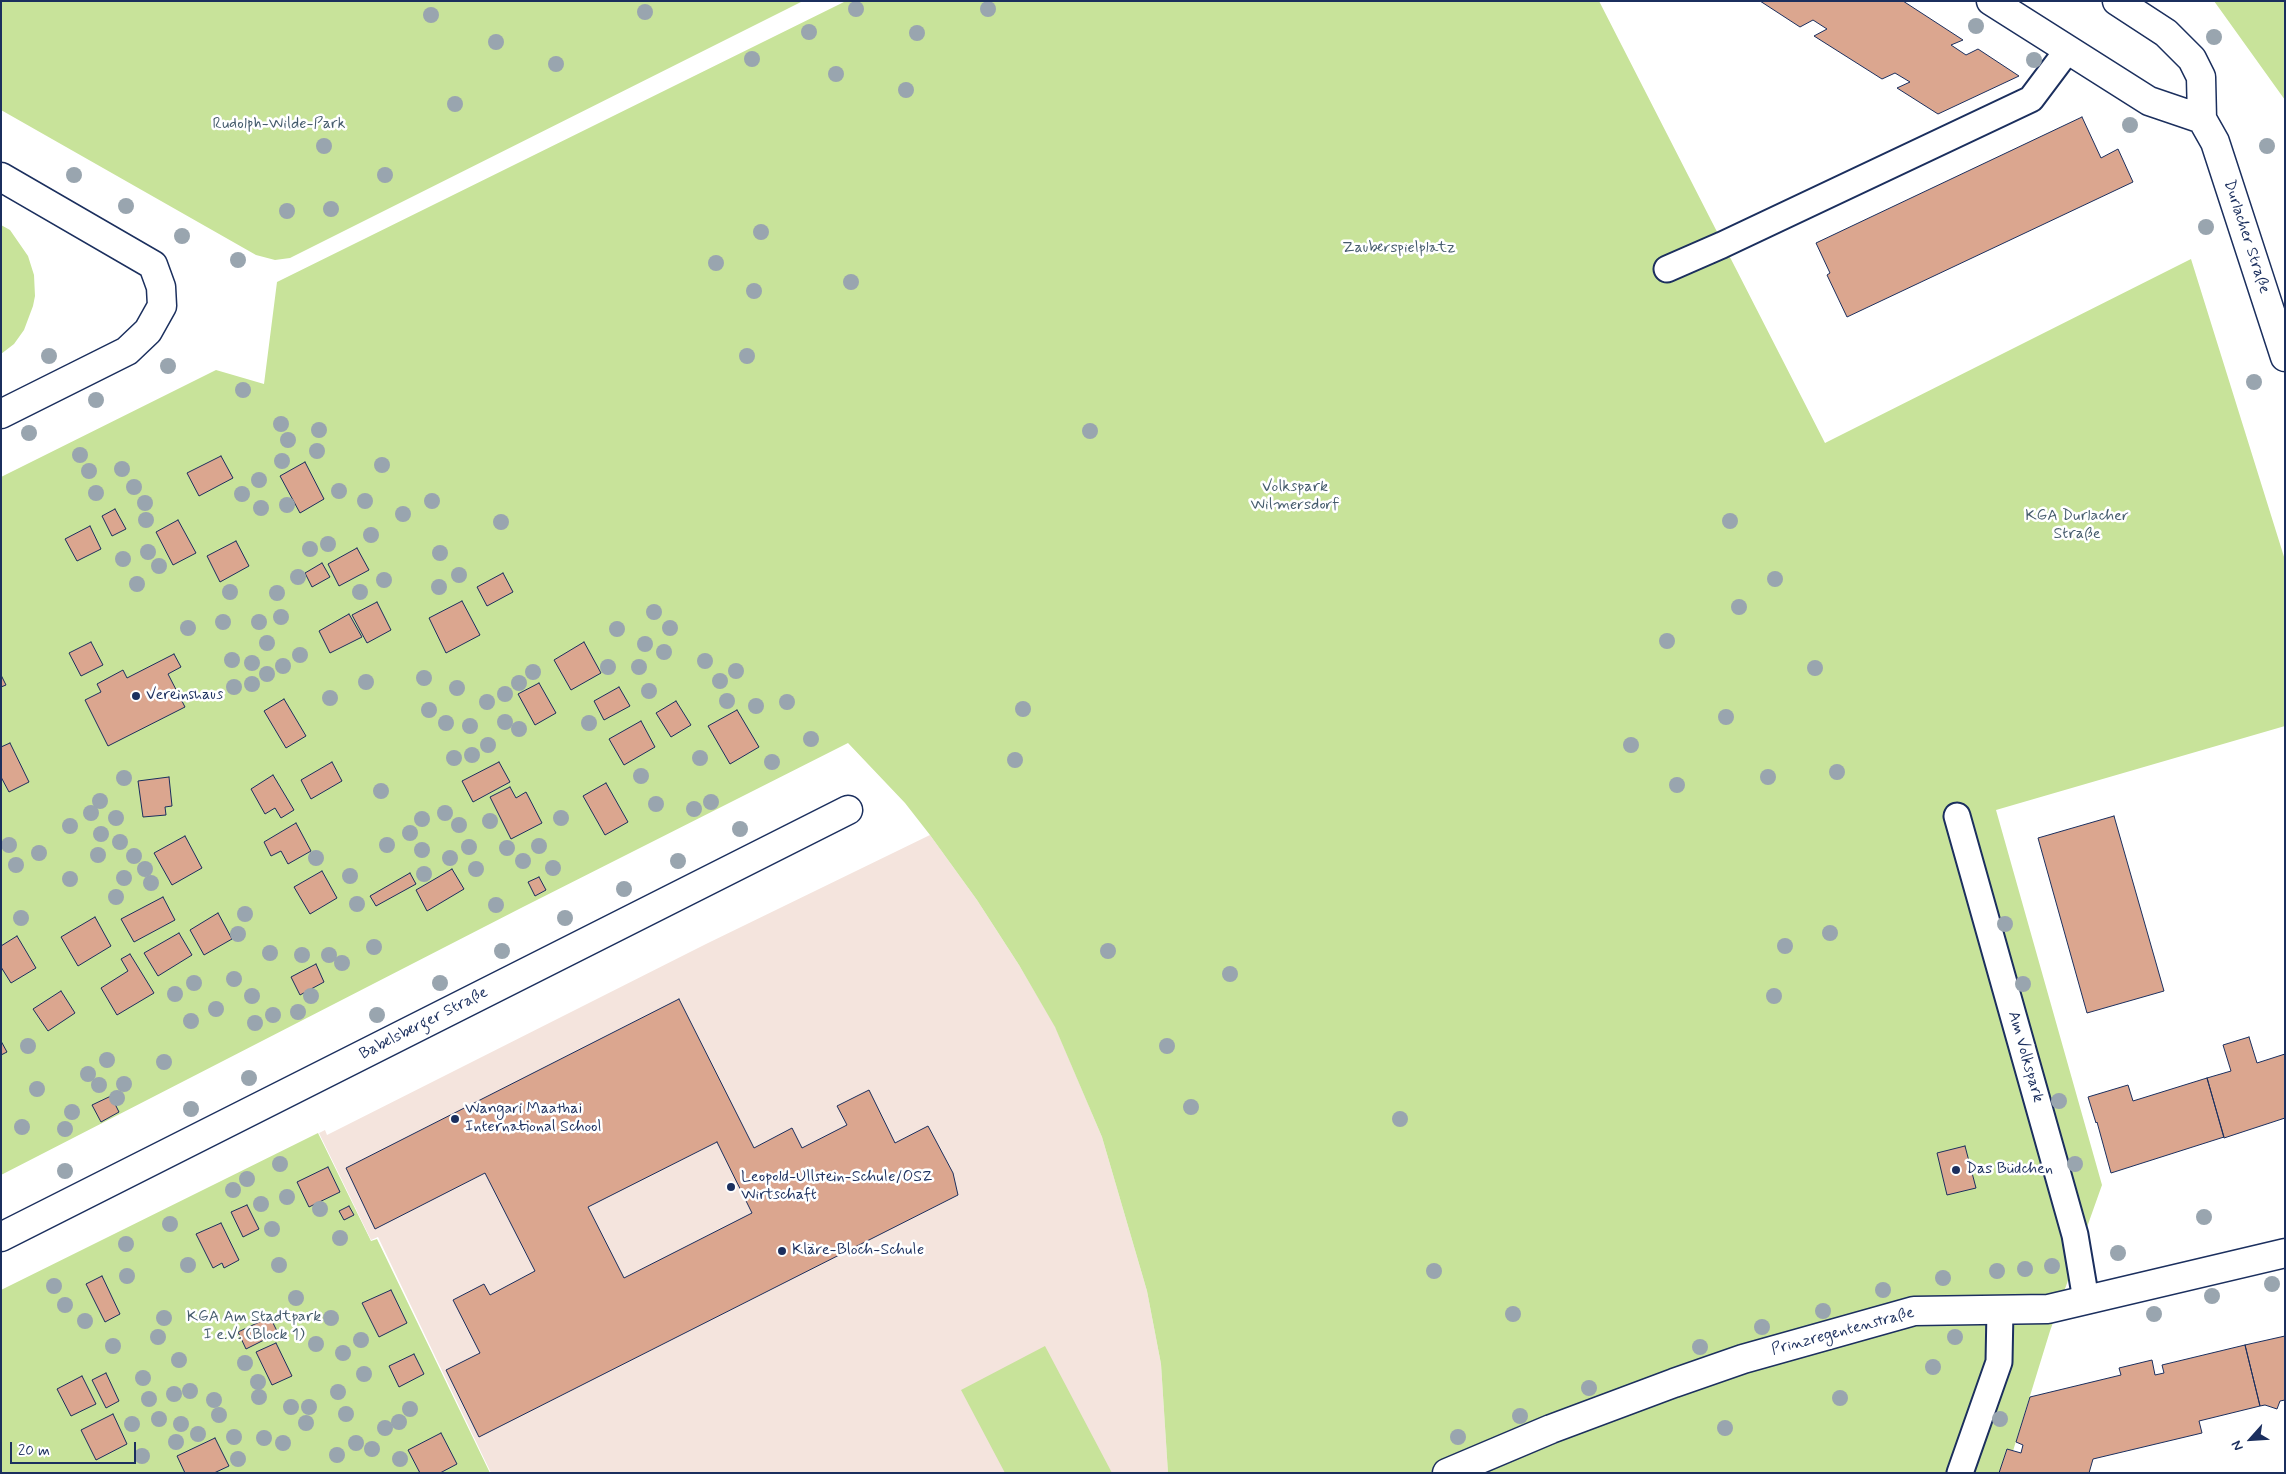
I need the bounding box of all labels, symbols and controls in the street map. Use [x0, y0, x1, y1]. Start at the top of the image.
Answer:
park label: Rudolph-Wilde-Park [213, 115, 345, 135]
street label: Durlacher Straße [2219, 178, 2273, 296]
park label: Zauberspielplatz [1342, 239, 1456, 259]
park label: Volkspark Wilmersdorf [1251, 478, 1339, 516]
park label: KGA Durlacher Straße [2025, 507, 2129, 545]
place label: Vereinshaus [146, 686, 223, 706]
marker: Vereinshaus [130, 690, 142, 702]
street label: Babelsberger Straße [357, 983, 491, 1065]
street label: Am Volkspark [2003, 1009, 2047, 1105]
place label: Wangari Maathai International School [465, 1100, 601, 1138]
marker: Wangari Maathai International School [449, 1113, 461, 1125]
place label: Das Büdchen [1966, 1160, 2053, 1180]
marker: Das Büdchen [1950, 1164, 1962, 1176]
place label: Leopold-Ullstein-Schule/OSZ Wirtschaft [741, 1168, 932, 1206]
marker: Leopold-Ullstein-Schule/OSZ Wirtschaft [725, 1181, 737, 1193]
place label: Kläre-Bloch-Schule [792, 1241, 924, 1261]
marker: Kläre-Bloch-Schule [776, 1245, 788, 1257]
street label: Prinzregentenstraße [1770, 1304, 1916, 1360]
park label: KGA Am Stadtpark I e.V. (Block 1) [187, 1308, 321, 1346]
north arrow [2226, 1414, 2276, 1464]
scale bar [12, 1432, 139, 1464]
text: N [2227, 1437, 2248, 1454]
text: 20 m [18, 1441, 50, 1461]

